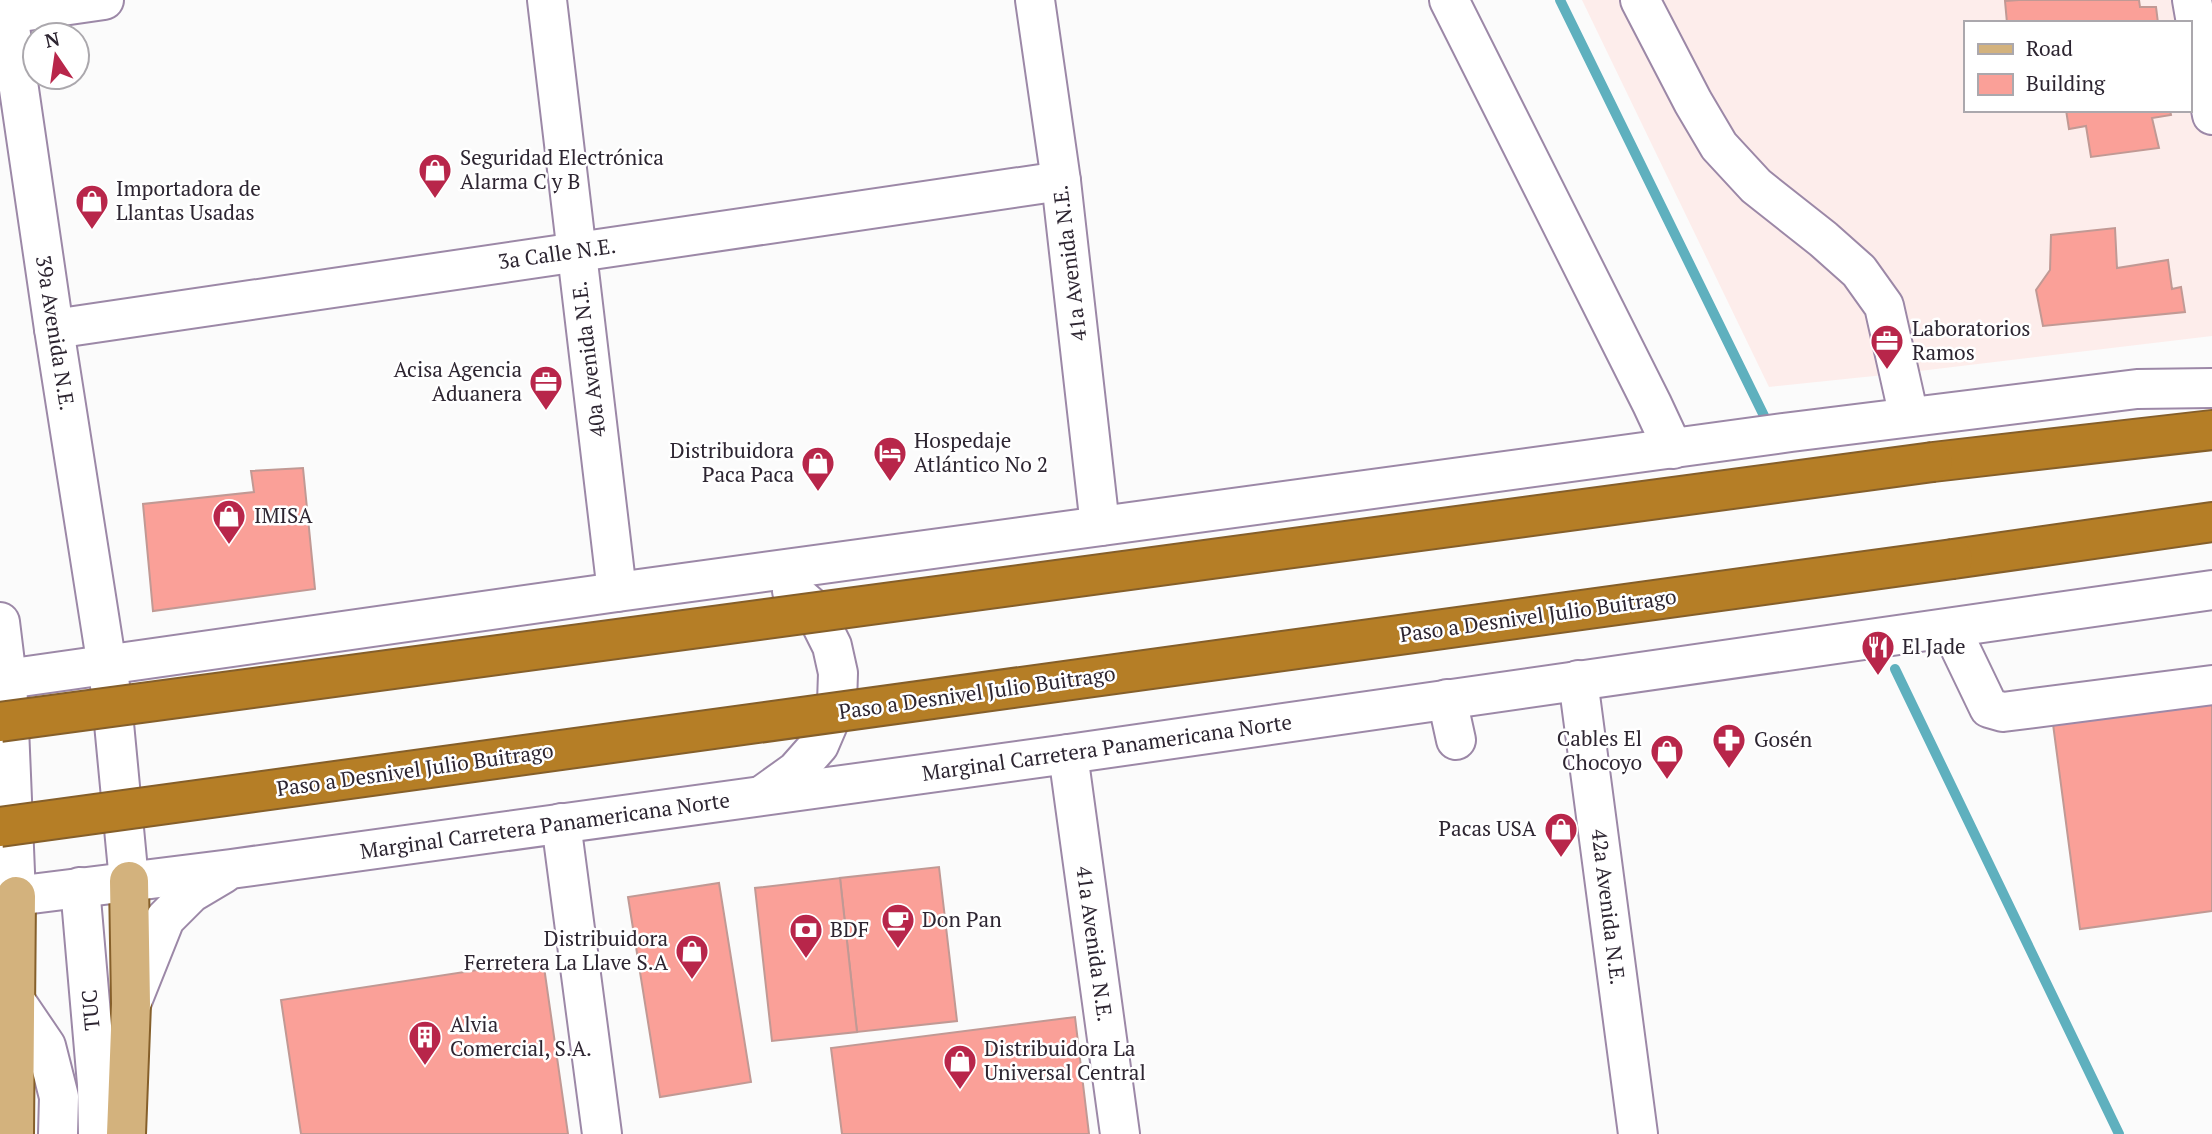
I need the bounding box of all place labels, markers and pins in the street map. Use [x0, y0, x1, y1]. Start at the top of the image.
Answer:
place label: Seguridad Electrónica Alarma C y B [460, 143, 664, 195]
shop icon: Seguridad Electrónica Alarma C y B [416, 151, 454, 200]
place label: Importadora de Llantas Usadas [116, 174, 261, 226]
shop icon: Importadora de Llantas Usadas [73, 182, 111, 231]
place label: Laboratorios Ramos [1912, 314, 2030, 366]
office icon: Laboratorios Ramos [1868, 322, 1906, 371]
place label: Acisa Agencia Aduanera [394, 355, 522, 407]
office icon: Acisa Agencia Aduanera [527, 363, 565, 412]
place label: Hospedaje Atlántico No 2 [914, 426, 1048, 478]
hotel icon: Hospedaje Atlántico No 2 [871, 434, 909, 483]
place label: Distribuidora Paca Paca [670, 436, 794, 488]
shop icon: Distribuidora Paca Paca [799, 444, 837, 493]
shop icon: IMISA [210, 497, 248, 546]
place label: IMISA [254, 501, 313, 529]
restaurant icon: El Jade [1859, 628, 1897, 677]
place label: El Jade [1902, 632, 1966, 660]
pharmacy icon: Gosén [1710, 721, 1748, 770]
place label: Cables El Chocoyo [1557, 724, 1642, 776]
place label: Gosén [1754, 725, 1813, 753]
shop icon: Cables El Chocoyo [1648, 732, 1686, 781]
shop icon: Pacas USA [1542, 810, 1580, 859]
place label: Pacas USA [1439, 814, 1537, 842]
cafe icon: Don Pan [879, 901, 917, 950]
place label: Don Pan [922, 905, 1002, 933]
bank icon: BDF [787, 911, 825, 960]
place label: BDF [830, 915, 869, 943]
place label: Distribuidora Ferretera La Llave S.A [464, 924, 669, 976]
shop icon: Distribuidora Ferretera La Llave S.A [673, 932, 711, 981]
place label: Alvia Comercial, S.A. [450, 1010, 592, 1062]
building icon: Alvia Comercial, S.A. [406, 1018, 444, 1067]
place label: Distribuidora La Universal Central [984, 1034, 1146, 1086]
shop icon: Distribuidora La Universal Central [941, 1042, 979, 1091]

